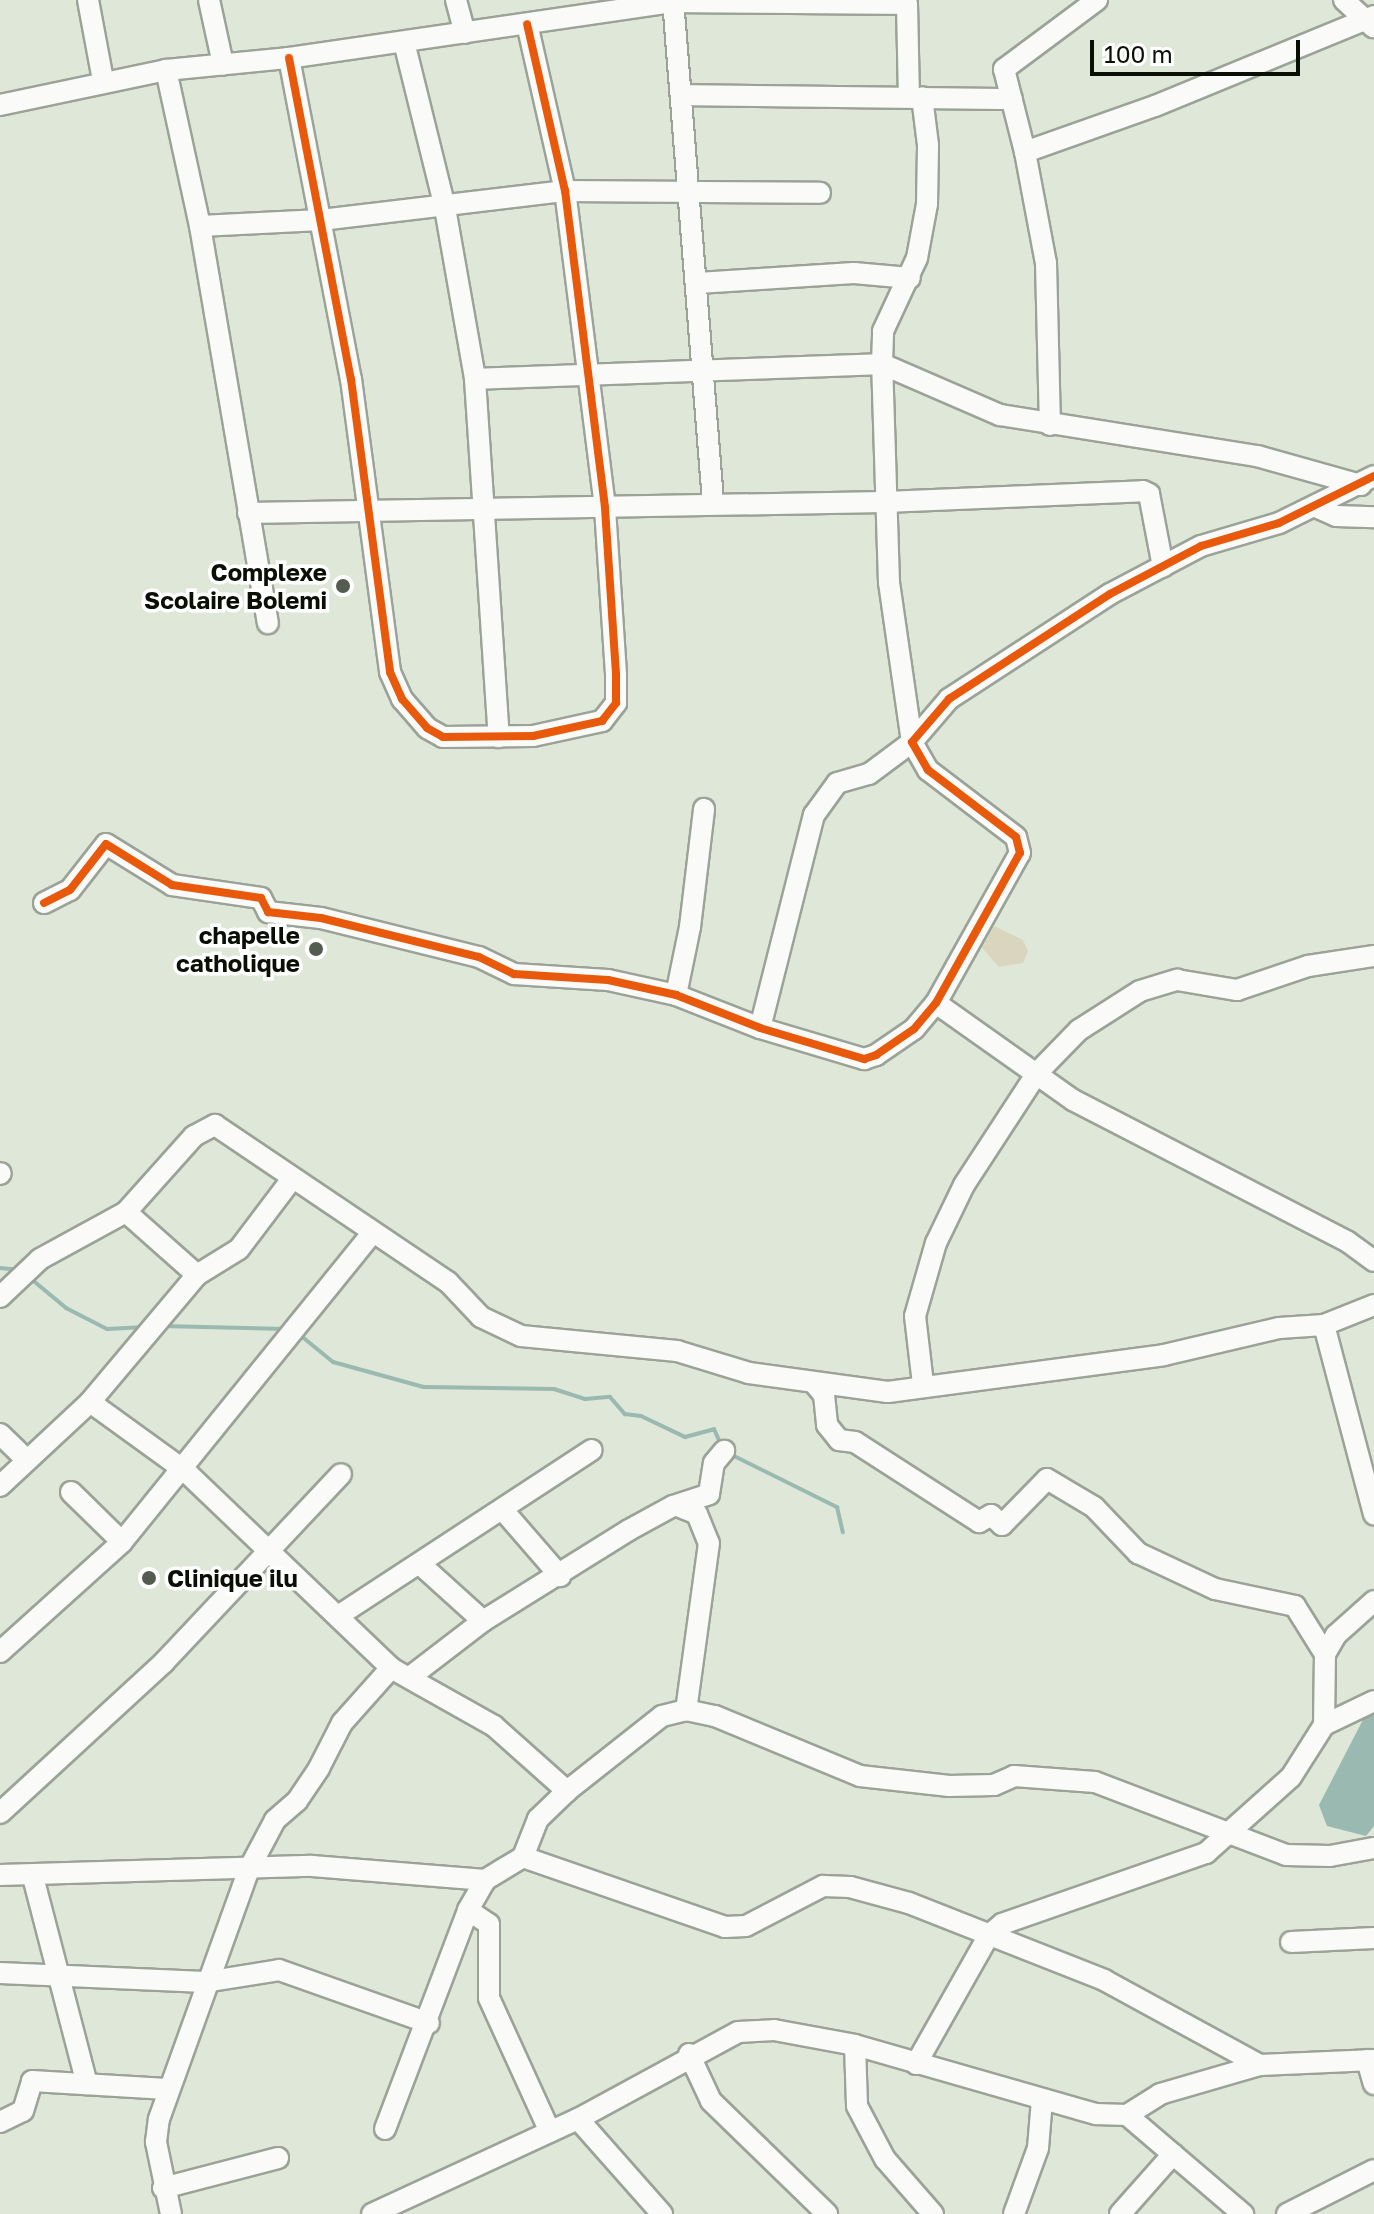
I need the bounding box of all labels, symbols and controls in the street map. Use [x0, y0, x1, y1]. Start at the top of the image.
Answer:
scale bar [1094, 24, 1304, 74]
text: 100 m [1104, 39, 1173, 68]
place label: Complexe Scolaire Bolemi [144, 558, 327, 614]
marker: Complexe Scolaire Bolemi [334, 577, 352, 595]
place label: chapelle catholique [176, 921, 300, 977]
marker: chapelle catholique [307, 940, 325, 958]
place label: Clinique ilu [167, 1564, 298, 1592]
marker: Clinique ilu [138, 1567, 160, 1589]

